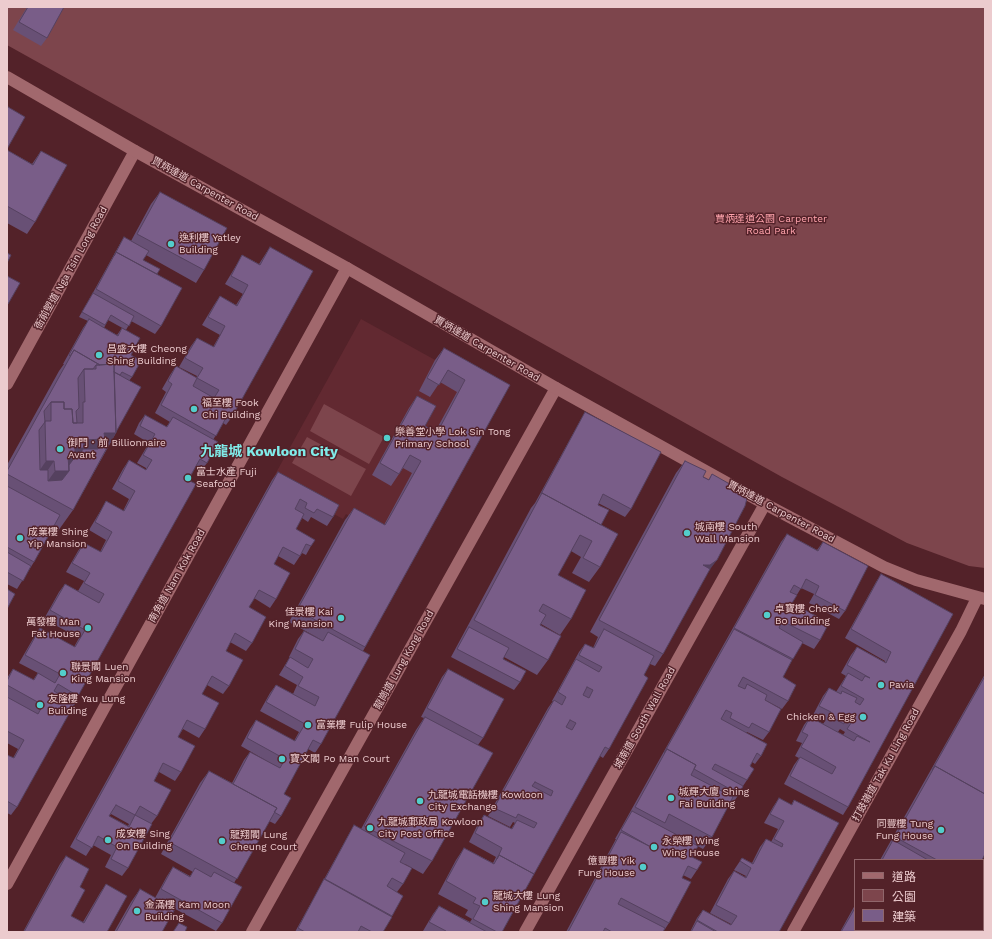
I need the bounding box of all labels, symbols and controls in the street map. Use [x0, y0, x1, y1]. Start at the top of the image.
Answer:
street label: 賈炳達道 Carpenter Road [150, 155, 260, 223]
street label: 衙前塱道 Nga Tsin Long Road [32, 204, 110, 332]
park label: 賈炳達道公園 Carpenter Road Park [715, 213, 827, 236]
place label: 逸利樓 Yatley Building [179, 232, 241, 256]
marker: 逸利樓 Yatley Building [166, 239, 176, 249]
street label: 賈炳達道 Carpenter Road [432, 314, 542, 384]
place label: 昌盛大樓 Cheong Shing Building [107, 343, 187, 366]
marker: 昌盛大樓 Cheong Shing Building [94, 350, 104, 360]
place label: 福至樓 Fook Chi Building [202, 397, 260, 420]
marker: 福至樓 Fook Chi Building [189, 404, 199, 414]
place label: 樂善堂小學 Lok Sin Tong Primary School [395, 426, 510, 450]
marker: 樂善堂小學 Lok Sin Tong Primary School [382, 433, 392, 443]
place label: 御門．前 Billionnaire Avant [68, 437, 166, 460]
marker: 御門．前 Billionnaire Avant [55, 444, 65, 454]
district label: 九龍城 Kowloon City [200, 444, 338, 460]
place label: 富士水產 Fuji Seafood [196, 466, 257, 490]
marker: 富士水產 Fuji Seafood [183, 473, 193, 483]
street label: 賈炳達道 Carpenter Road [725, 479, 837, 545]
place label: 城南樓 South Wall Mansion [695, 521, 760, 544]
place label: 成業樓 Shing Yip Mansion [28, 526, 88, 550]
street label: 南角道 Nam Kok Road [146, 527, 208, 625]
marker: 城南樓 South Wall Mansion [682, 528, 692, 538]
marker: 成業樓 Shing Yip Mansion [15, 533, 25, 543]
place label: 卓寶樓 Check Bo Building [775, 603, 838, 626]
place label: 佳景樓 Kai King Mansion [268, 606, 333, 630]
street label: 龍崗道 Lung Kong Road [372, 608, 436, 712]
marker: 卓寶樓 Check Bo Building [762, 610, 772, 620]
marker: 佳景樓 Kai King Mansion [336, 613, 346, 623]
place label: 萬發樓 Man Fat House [26, 616, 80, 640]
marker: 萬發樓 Man Fat House [83, 623, 93, 633]
place label: 聯景閣 Luen King Mansion [71, 661, 136, 684]
street label: 城南道 South Wall Road [612, 665, 678, 771]
marker: 聯景閣 Luen King Mansion [58, 668, 68, 678]
place label: Pavia [889, 679, 914, 691]
marker: Pavia [876, 680, 886, 690]
place label: 友隆樓 Yau Lung Building [48, 693, 125, 716]
marker: 友隆樓 Yau Lung Building [35, 700, 45, 710]
street label: 打鼓嶺道 Tak Ku Ling Road [850, 707, 922, 823]
place label: Chicken & Egg [786, 711, 855, 723]
marker: Chicken & Egg [858, 712, 868, 722]
place label: 富業樓 Fulip House [316, 719, 407, 731]
marker: 富業樓 Fulip House [303, 720, 313, 730]
place label: 寶文閣 Po Man Court [290, 753, 390, 765]
marker: 寶文閣 Po Man Court [277, 754, 287, 764]
place label: 城輝大廈 Shing Fai Building [679, 786, 749, 810]
place label: 九龍城電話機樓 Kowloon City Exchange [428, 789, 543, 812]
marker: 城輝大廈 Shing Fai Building [666, 793, 676, 803]
marker: 九龍城電話機樓 Kowloon City Exchange [415, 796, 425, 806]
place label: 九龍城郵政局 Kowloon City Post Office [378, 816, 483, 840]
place label: 同豐樓 Tung Fung House [876, 818, 933, 842]
marker: 九龍城郵政局 Kowloon City Post Office [365, 823, 375, 833]
marker: 同豐樓 Tung Fung House [936, 825, 946, 835]
place label: 成安樓 Sing On Building [116, 828, 172, 852]
place label: 龍翔閣 Lung Cheung Court [230, 829, 297, 852]
marker: 成安樓 Sing On Building [103, 835, 113, 845]
place label: 永榮樓 Wing Wing House [662, 835, 720, 858]
marker: 龍翔閣 Lung Cheung Court [217, 836, 227, 846]
marker: 永榮樓 Wing Wing House [649, 842, 659, 852]
place label: 億豐樓 Yik Fung House [578, 855, 635, 878]
legend [854, 859, 984, 931]
marker: 億豐樓 Yik Fung House [638, 862, 648, 872]
text: 道路 [892, 870, 916, 884]
place label: 龍城大樓 Lung Shing Mansion [493, 890, 564, 914]
text: 公園 [892, 890, 916, 904]
marker: 龍城大樓 Lung Shing Mansion [480, 897, 490, 907]
place label: 金滿樓 Kam Moon Building [145, 899, 230, 922]
marker: 金滿樓 Kam Moon Building [132, 906, 142, 916]
text: 建築 [892, 910, 916, 924]

